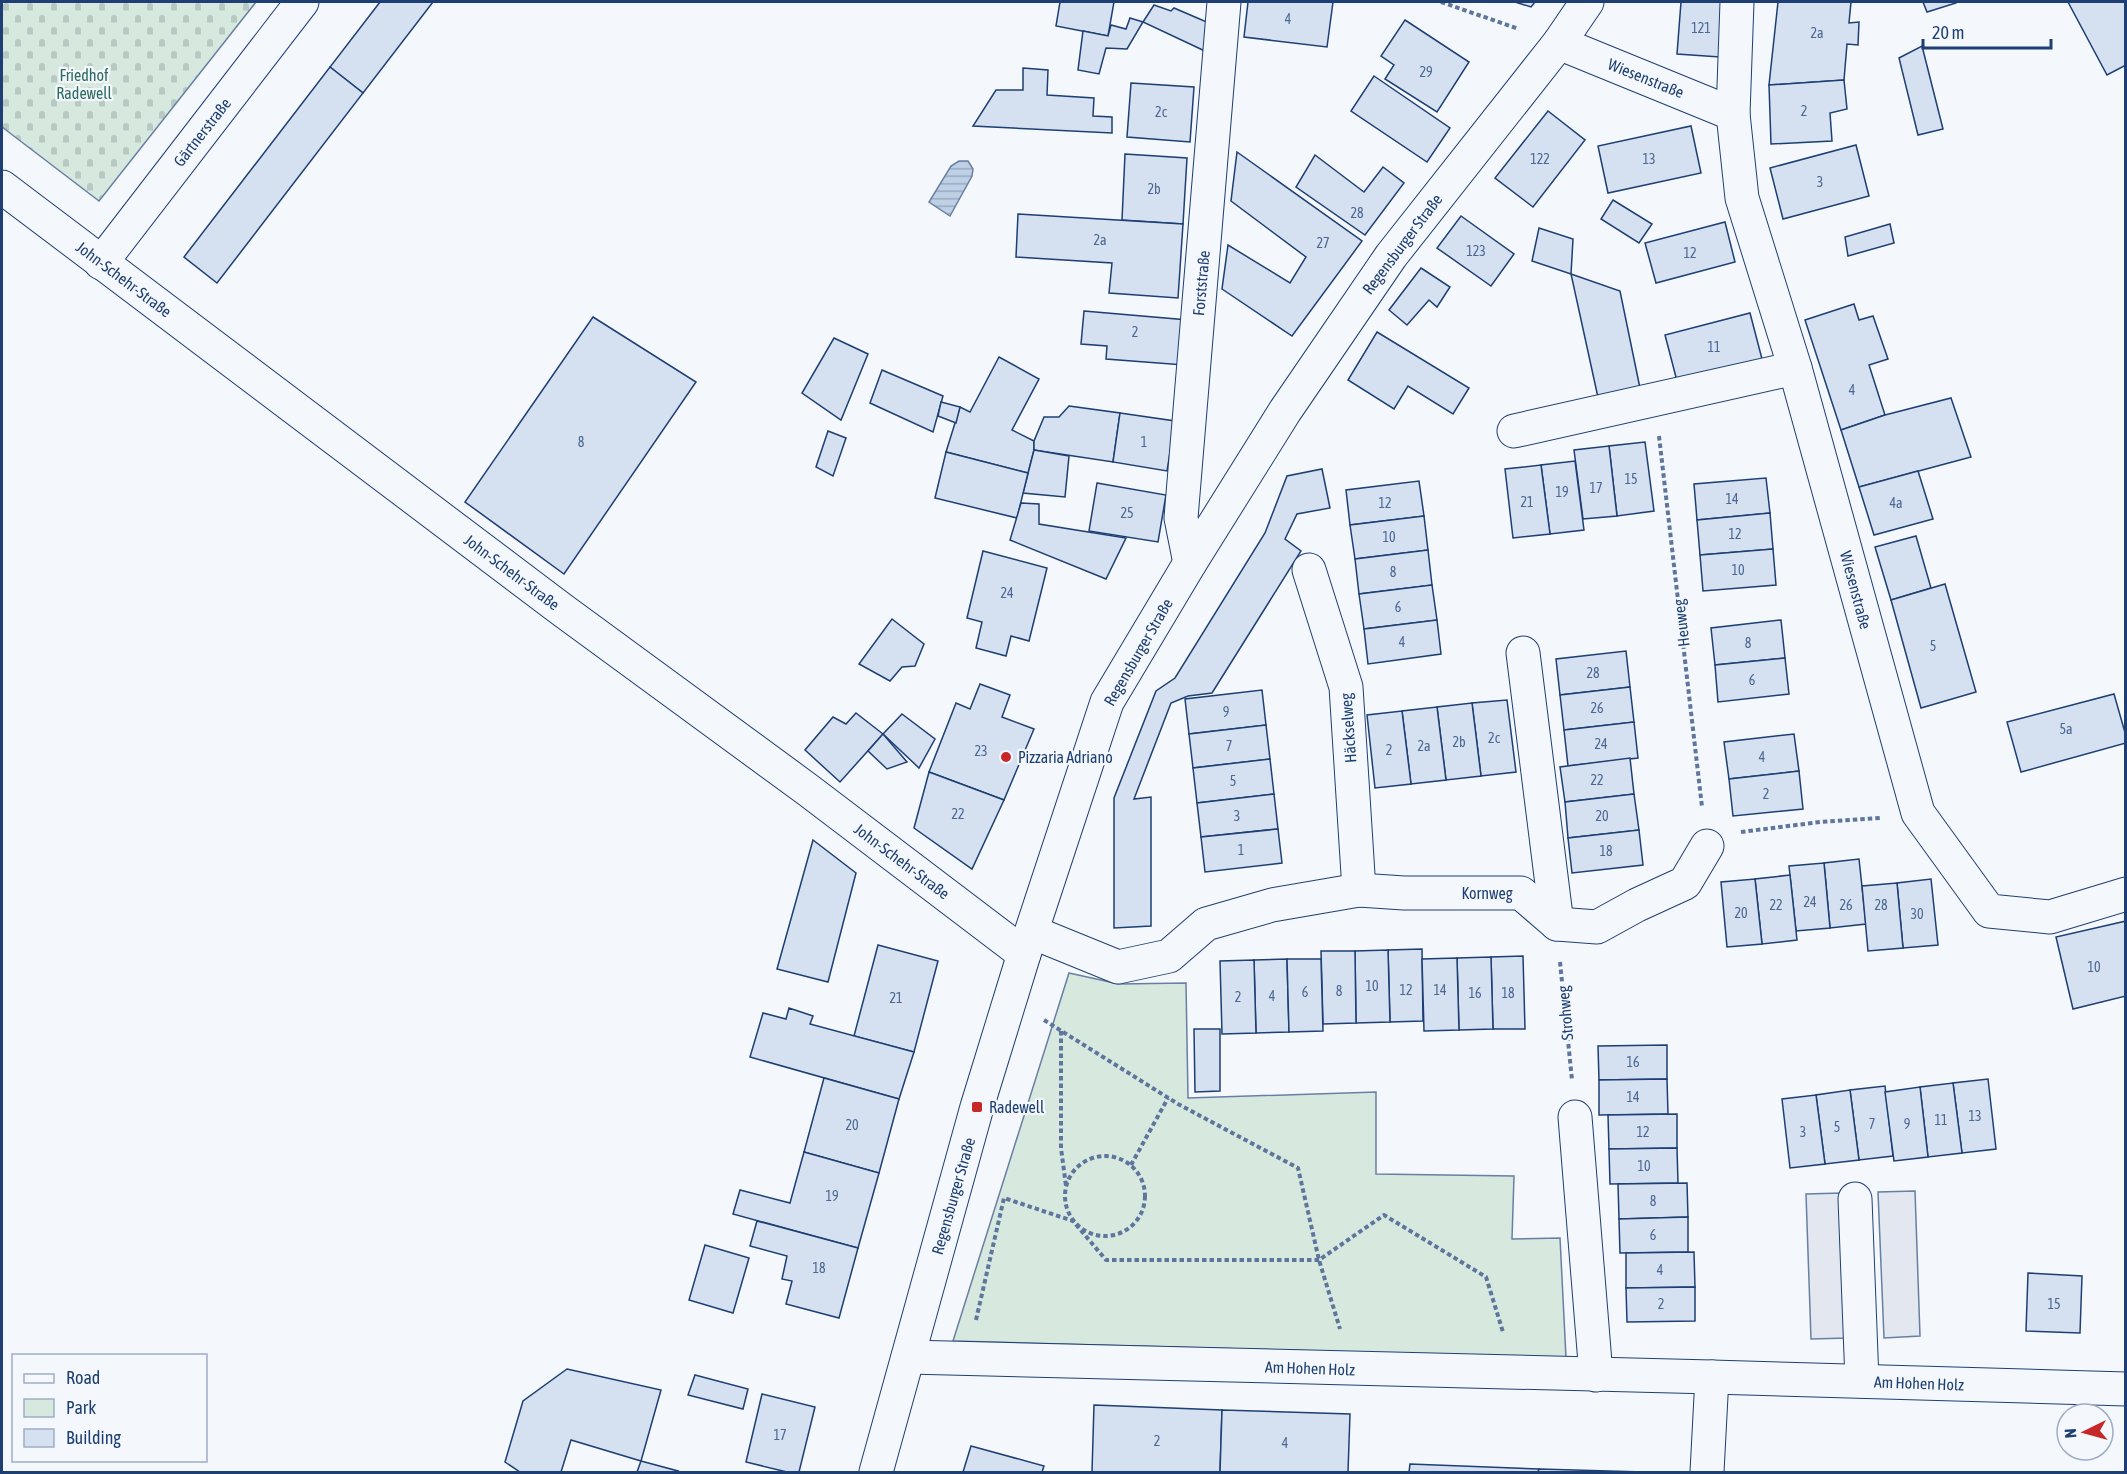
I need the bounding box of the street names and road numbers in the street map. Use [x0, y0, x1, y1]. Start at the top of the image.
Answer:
street label: Wiesenstraße [1605, 55, 1687, 101]
street label: Gärtnerstraße [170, 94, 234, 170]
street label: Regensburger Straße [1358, 190, 1446, 298]
street label: John-Schehr-Straße [73, 237, 175, 321]
street label: Forststraße [1189, 250, 1213, 316]
street label: John-Schehr-Straße [461, 530, 563, 614]
street label: Wiesenstraße [1837, 549, 1875, 631]
street label: Regensburger Straße [1100, 595, 1177, 709]
street label: Heuweg [1669, 598, 1694, 648]
street label: Häckselweg [1337, 692, 1360, 764]
street label: John-Schehr-Straße [851, 819, 953, 903]
street label: Kornweg [1461, 884, 1513, 903]
street label: Strohweg [1554, 985, 1577, 1041]
street label: Regensburger Straße [928, 1135, 979, 1257]
street label: Am Hohen Holz [1265, 1357, 1356, 1379]
street label: Am Hohen Holz [1874, 1372, 1965, 1394]

